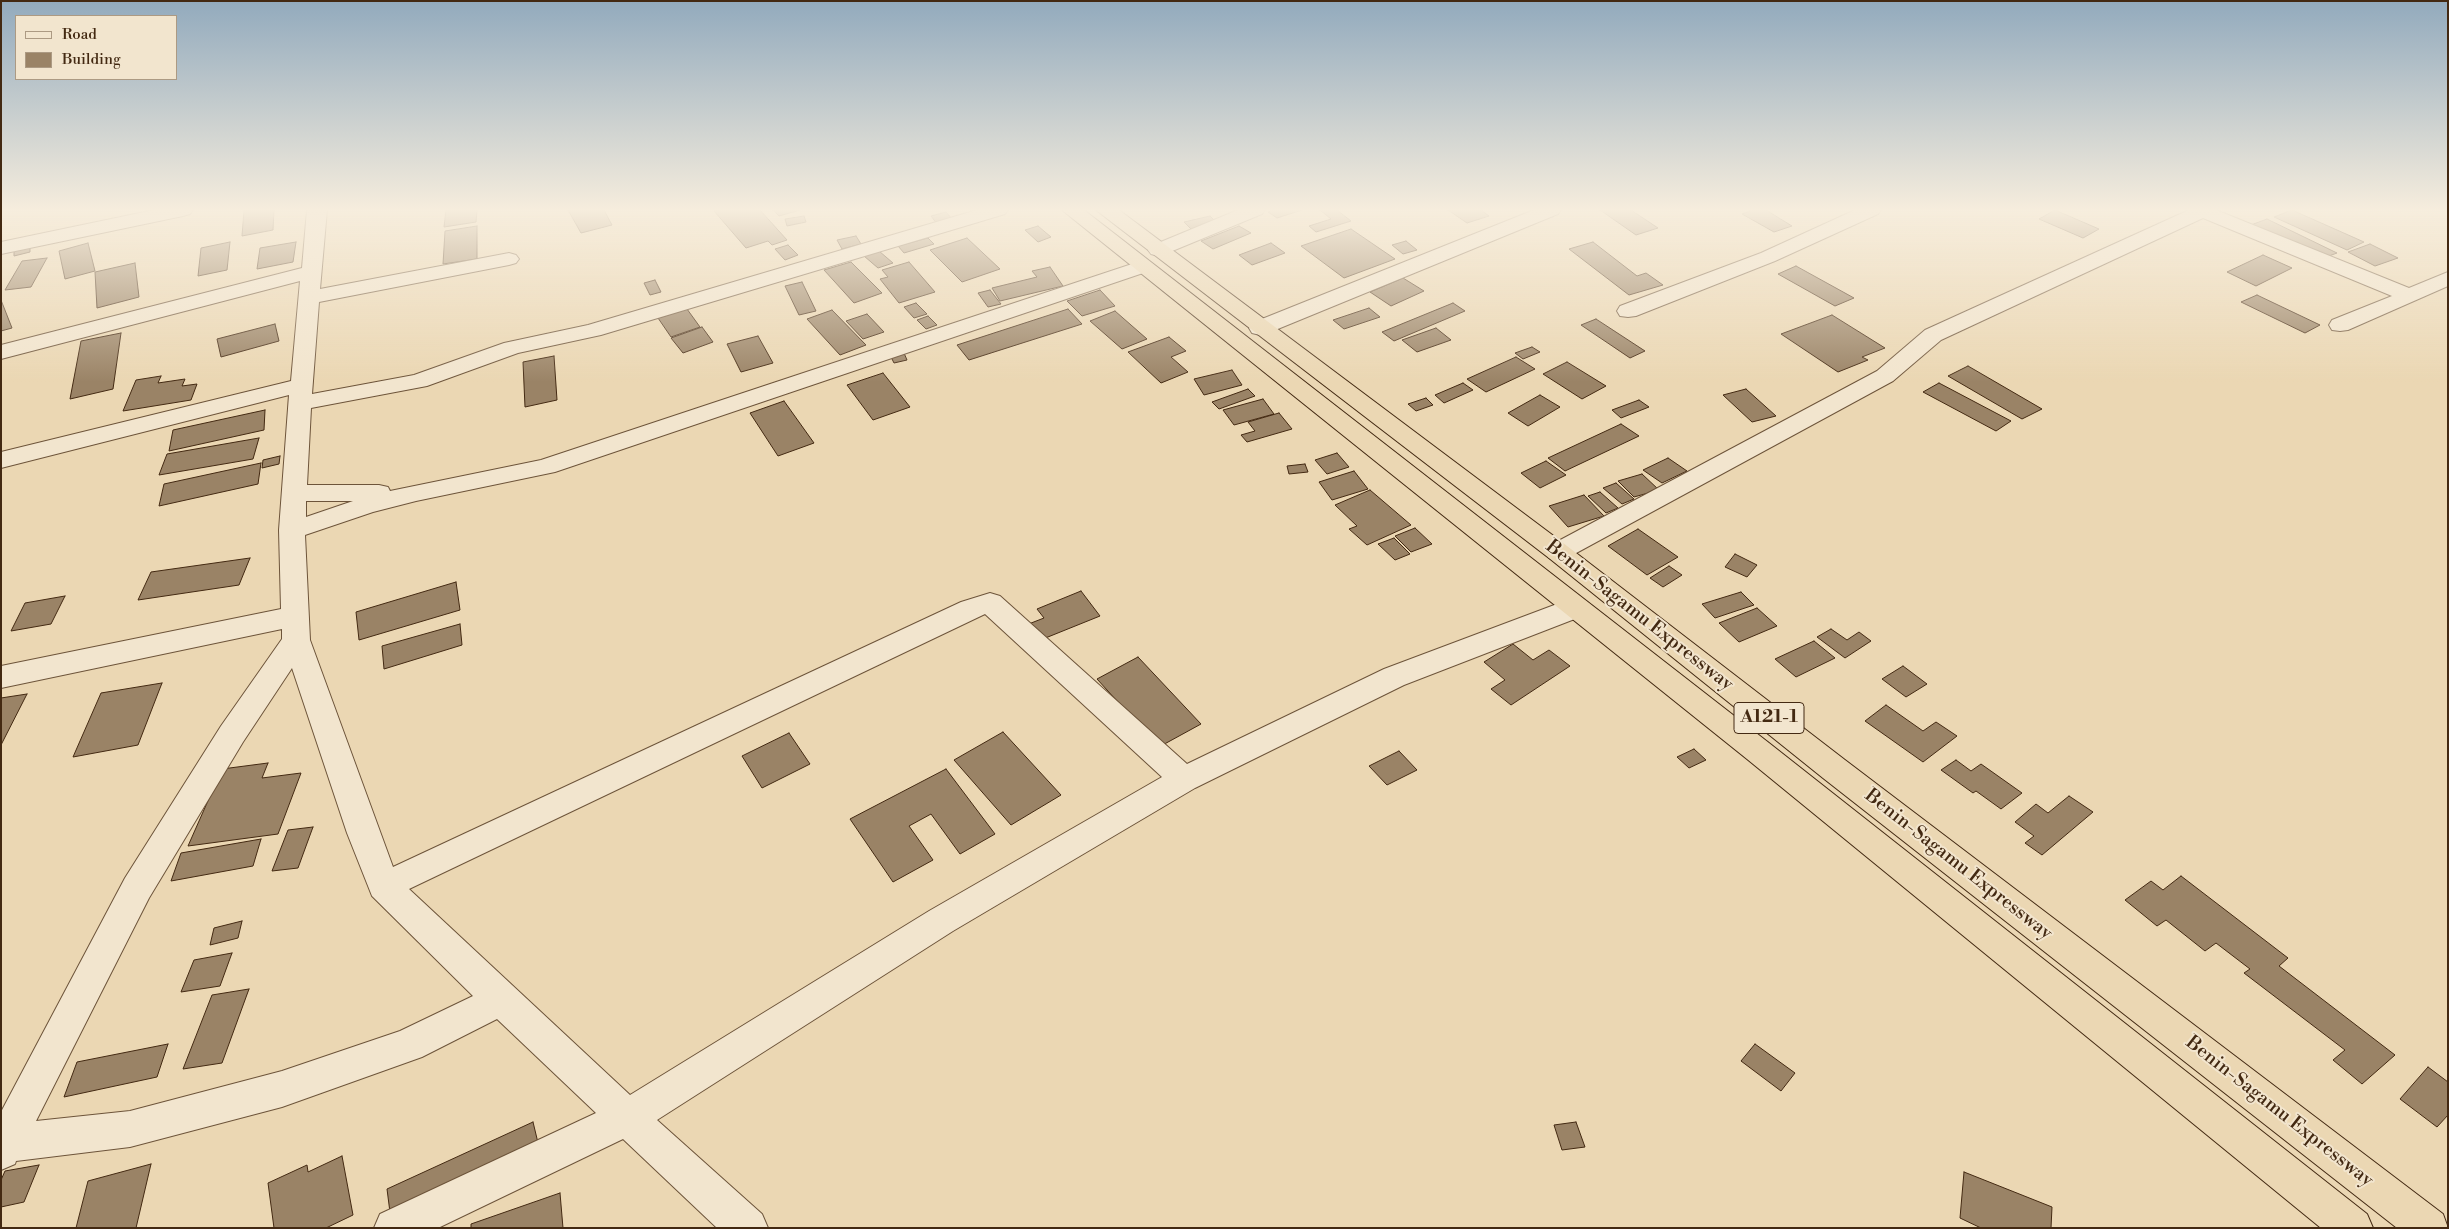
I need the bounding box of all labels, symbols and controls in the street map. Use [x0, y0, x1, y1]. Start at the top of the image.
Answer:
legend [15, 15, 178, 80]
text: Road [62, 25, 97, 44]
text: Building [62, 50, 121, 69]
street label: Benin-Sagamu Expressway [1541, 536, 1737, 696]
road number: A121-1 [1734, 702, 1804, 734]
street label: Benin-Sagamu Expressway [1860, 785, 2056, 945]
street label: Benin-Sagamu Expressway [2181, 1032, 2377, 1192]

